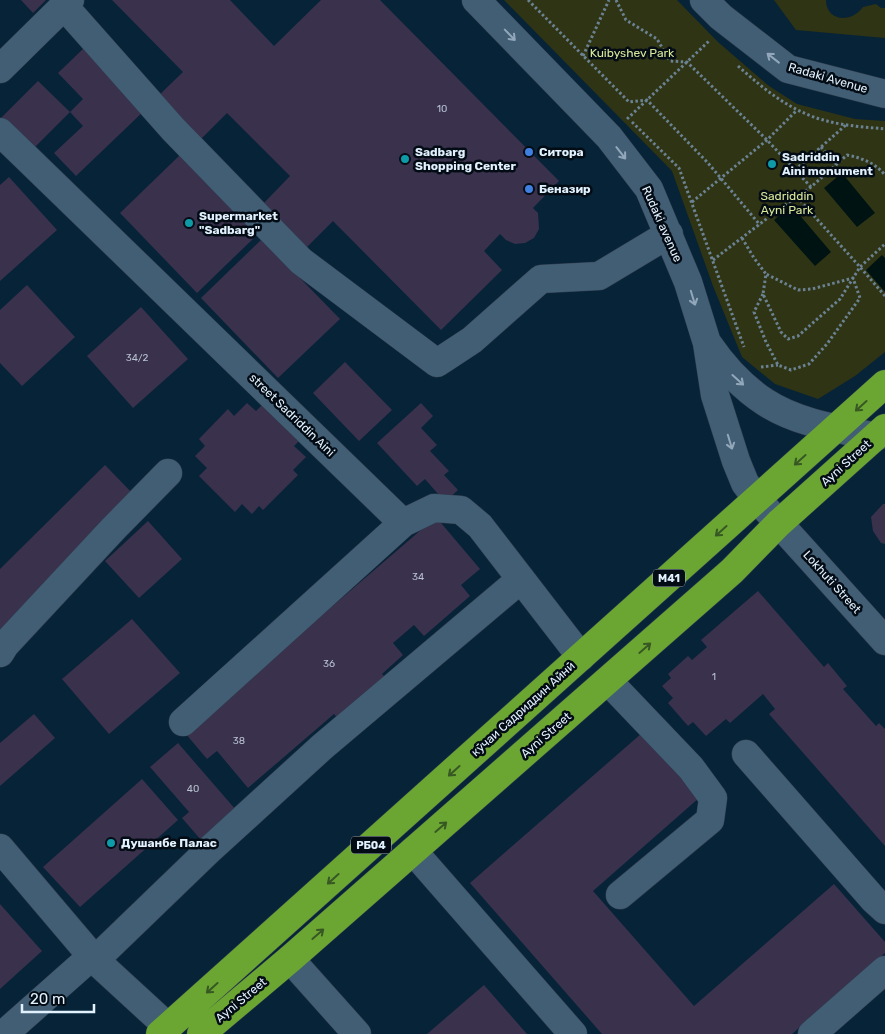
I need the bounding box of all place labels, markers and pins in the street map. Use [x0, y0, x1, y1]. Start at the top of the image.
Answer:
place label: Sadbarg Shopping Center [415, 145, 516, 173]
place label: Ситора [539, 145, 584, 159]
marker: Ситора [523, 146, 535, 158]
place label: Sadriddin Aini monument [782, 150, 873, 178]
marker: Sadbarg Shopping Center [399, 153, 411, 165]
marker: Sadriddin Aini monument [766, 158, 778, 170]
place label: Беназир [539, 182, 591, 196]
marker: Беназир [523, 183, 535, 195]
place label: Supermarket "Sadbarg" [199, 209, 278, 237]
marker: Supermarket "Sadbarg" [183, 217, 195, 229]
place label: Душанбе Палас [121, 836, 217, 850]
marker: Душанбе Палас [105, 837, 117, 849]

